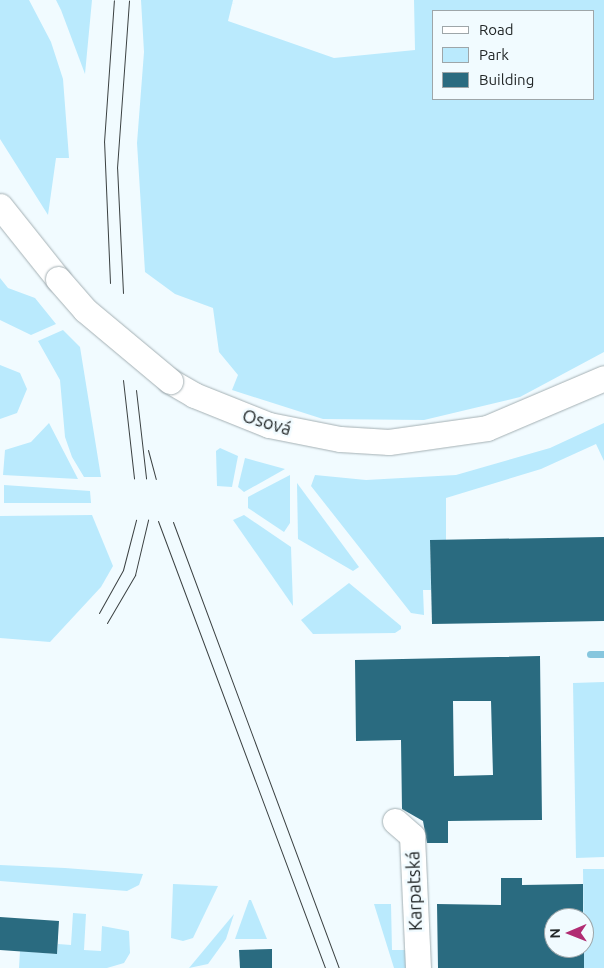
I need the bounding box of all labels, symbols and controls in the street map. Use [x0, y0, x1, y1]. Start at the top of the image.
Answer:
legend [432, 10, 594, 100]
text: Road [479, 21, 514, 38]
text: Park [479, 46, 509, 63]
text: Building [479, 71, 534, 88]
street label: Osová [240, 404, 294, 440]
street label: Karpatská [402, 851, 426, 931]
north arrow [544, 908, 594, 958]
text: N [547, 928, 563, 939]

